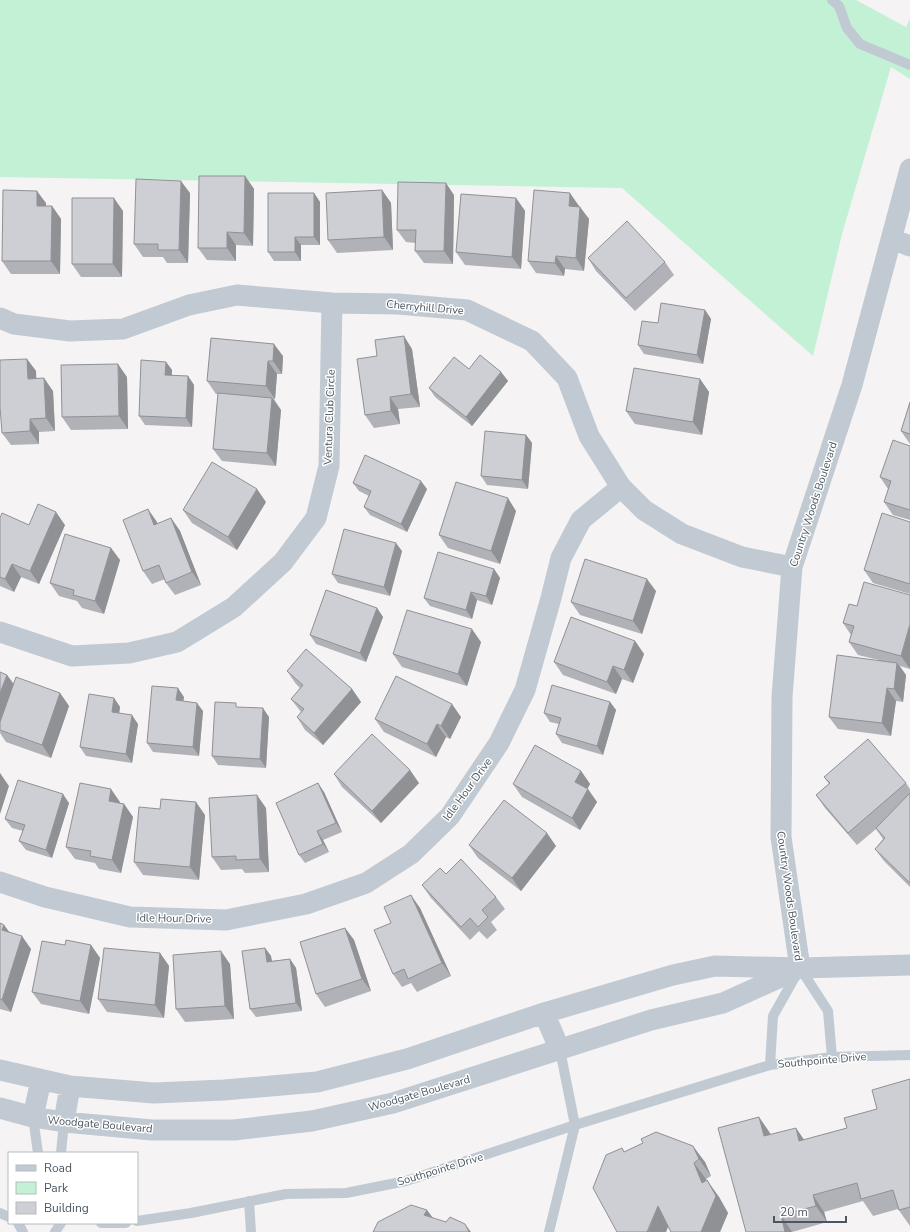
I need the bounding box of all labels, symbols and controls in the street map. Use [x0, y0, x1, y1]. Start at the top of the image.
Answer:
street label: Cherryhill Drive [386, 297, 464, 318]
street label: Ventura Club Circle [320, 369, 339, 466]
street label: Country Woods Boulevard [786, 440, 841, 569]
street label: Idle Hour Drive [439, 755, 495, 824]
street label: Country Woods Boulevard [773, 830, 806, 962]
street label: Idle Hour Drive [137, 910, 212, 927]
street label: Southpointe Drive [777, 1049, 867, 1072]
street label: Woodgate Boulevard [366, 1072, 472, 1115]
street label: Woodgate Boulevard [47, 1112, 153, 1137]
street label: Southpointe Drive [395, 1149, 485, 1190]
legend [8, 1152, 138, 1224]
text: Road [44, 1160, 72, 1176]
text: Park [44, 1180, 69, 1196]
scale bar [774, 1198, 846, 1224]
text: Building [44, 1200, 89, 1216]
text: 20 m [780, 1204, 808, 1220]

